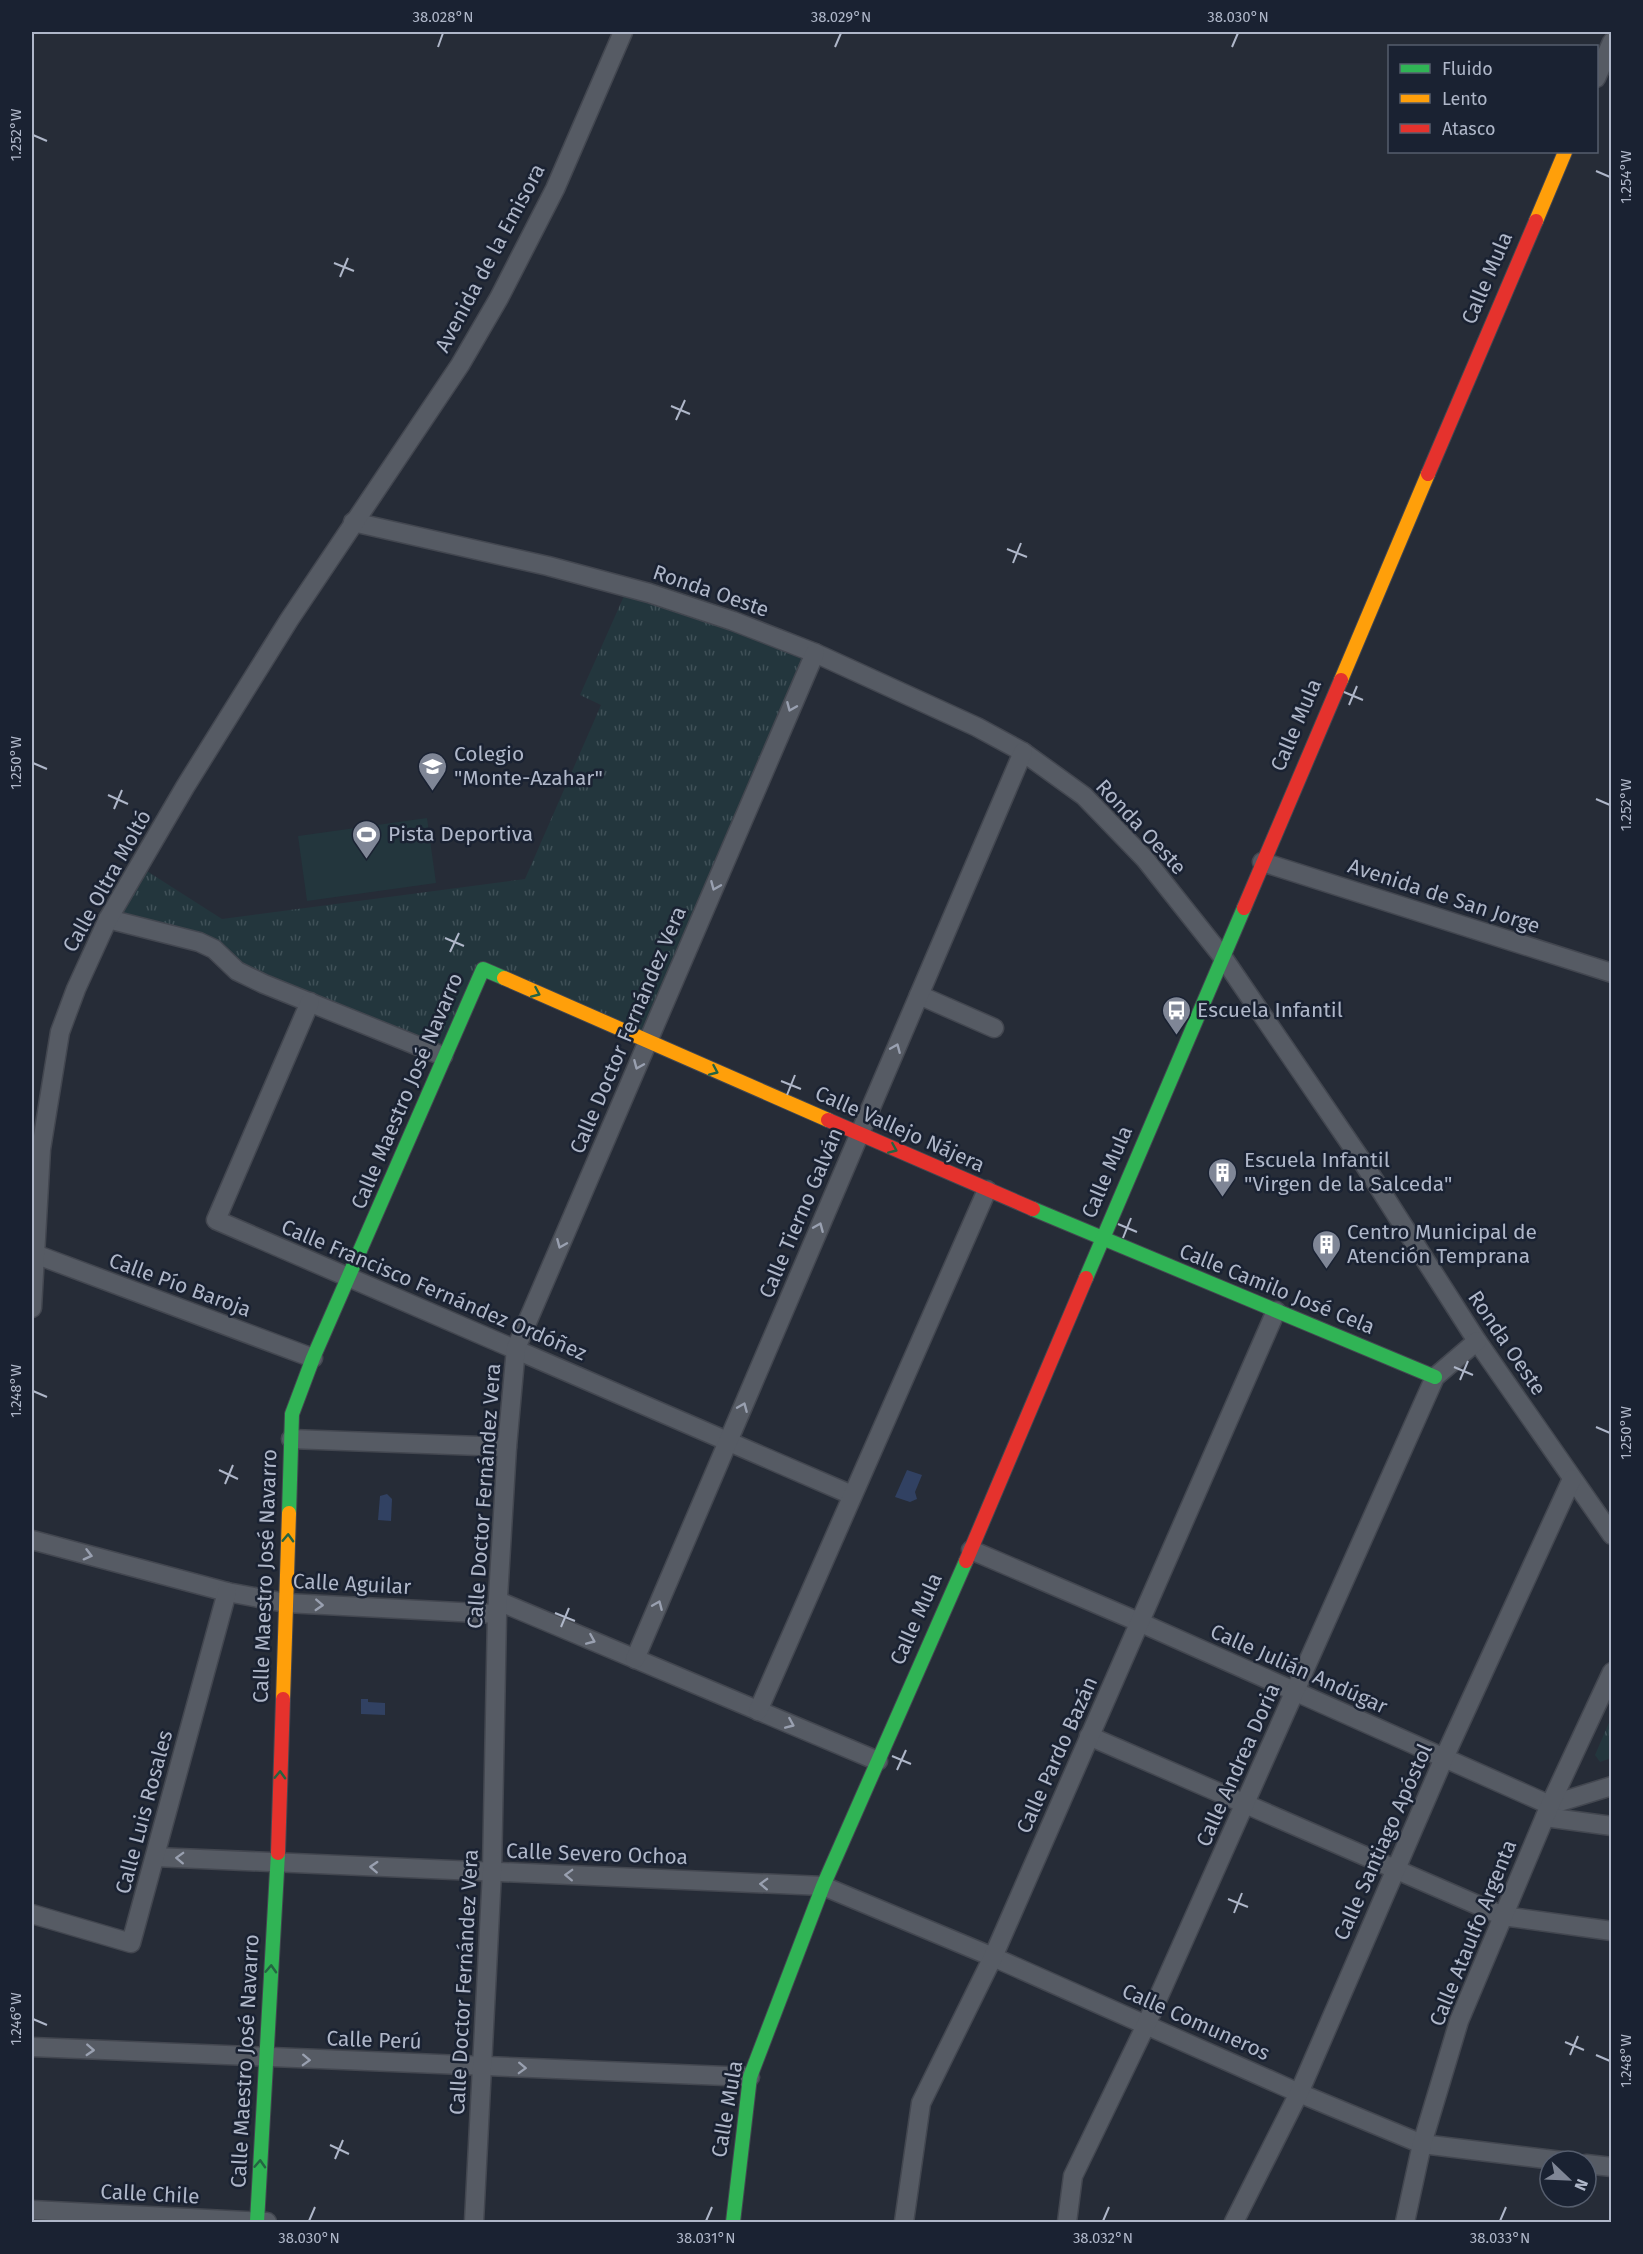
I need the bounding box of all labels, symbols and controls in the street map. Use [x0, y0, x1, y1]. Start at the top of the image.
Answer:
text: 38.028°N [412, 8, 474, 26]
text: 38.029°N [811, 8, 871, 26]
text: 38.030°N [1207, 8, 1269, 26]
legend [1388, 45, 1598, 153]
text: Fluido [1442, 58, 1493, 80]
text: Lento [1442, 88, 1488, 110]
text: 1.252°W [7, 108, 25, 161]
text: Atasco [1442, 118, 1495, 140]
text: 1.254°W [1617, 150, 1635, 204]
street label: Avenida de la Emisora [429, 159, 551, 357]
street label: Calle Mula [1456, 228, 1518, 328]
street label: Ronda Oeste [650, 559, 772, 623]
street label: Calle Mula [1265, 675, 1327, 775]
one-way arrow [787, 700, 799, 711]
text: 1.250°W [7, 736, 25, 790]
place label: Colegio "Monte-Azahar" [454, 741, 603, 791]
school or university icon: Colegio "Monte-Azahar" [417, 750, 449, 792]
street label: Ronda Oeste [1090, 774, 1192, 880]
text: 1.252°W [1617, 778, 1635, 831]
street label: Calle Oltra Moltó [57, 805, 157, 957]
sports icon: Pista Deportiva [351, 818, 383, 860]
place label: Pista Deportiva [388, 821, 533, 847]
street label: Avenida de San Jorge [1345, 853, 1543, 939]
one-way arrow [710, 880, 722, 891]
street label: Calle Doctor Fernández Vera [564, 902, 692, 1158]
street label: Calle Maestro José Navarro [345, 969, 469, 1213]
one-way arrow [530, 985, 541, 997]
bus stop icon: Escuela Infantil [1160, 994, 1192, 1036]
place label: Escuela Infantil [1197, 997, 1343, 1023]
one-way arrow [889, 1043, 901, 1054]
one-way arrow [633, 1059, 645, 1070]
one-way arrow [708, 1064, 719, 1076]
street label: Calle Vallejo Nájera [811, 1080, 989, 1178]
street label: Calle Mula [1076, 1122, 1138, 1222]
street label: Calle Tierno Galván [753, 1124, 849, 1302]
one-way arrow [887, 1142, 898, 1154]
place label: Escuela Infantil "Virgen de la Salceda" [1244, 1147, 1452, 1197]
building icon: Escuela Infantil "Virgen de la Salceda" [1207, 1156, 1239, 1198]
street label: Calle Francisco Fernández Ordóñez [277, 1214, 591, 1366]
place label: Centro Municipal de Atención Temprana [1347, 1219, 1537, 1269]
one-way arrow [812, 1222, 824, 1233]
building icon: Centro Municipal de Atención Temprana [1310, 1228, 1342, 1270]
one-way arrow [556, 1238, 568, 1249]
street label: Calle Camilo José Cela [1175, 1238, 1379, 1340]
street label: Calle Pío Baroja [105, 1247, 255, 1323]
street label: Ronda Oeste [1462, 1286, 1552, 1400]
street label: Calle Doctor Fernández Vera [462, 1362, 506, 1630]
text: 1.248°W [7, 1364, 25, 1418]
one-way arrow [736, 1402, 748, 1413]
text: 1.250°W [1617, 1406, 1635, 1460]
street label: Calle Maestro José Navarro [248, 1449, 282, 1703]
one-way arrow [281, 1533, 294, 1542]
one-way arrow [83, 1548, 93, 1561]
street label: Calle Aguilar [292, 1568, 412, 1600]
street label: Calle Mula [884, 1569, 948, 1669]
one-way arrow [315, 1598, 324, 1611]
one-way arrow [651, 1601, 663, 1612]
street label: Calle Julián Andúgar [1206, 1618, 1392, 1720]
one-way arrow [584, 1633, 595, 1645]
street label: Calle Pardo Bazán [1011, 1672, 1103, 1838]
street label: Calle Andrea Doria [1190, 1679, 1286, 1851]
one-way arrow [783, 1717, 794, 1729]
street label: Calle Luis Rosales [110, 1727, 178, 1897]
street label: Calle Santiago Apóstol [1328, 1740, 1438, 1944]
one-way arrow [274, 1770, 287, 1779]
street label: Calle Ataulfo Argenta [1424, 1836, 1522, 2030]
street label: Calle Severo Ochoa [506, 1838, 688, 1870]
street label: Calle Doctor Fernández Vera [444, 1848, 484, 2116]
one-way arrow [175, 1852, 184, 1865]
one-way arrow [370, 1860, 379, 1873]
one-way arrow [565, 1869, 574, 1882]
one-way arrow [760, 1877, 769, 1890]
street label: Calle Maestro José Navarro [225, 1933, 265, 2189]
one-way arrow [265, 1965, 278, 1974]
street label: Calle Comuneros [1118, 1978, 1274, 2066]
text: 1.246°W [7, 1992, 25, 2046]
street label: Calle Perú [326, 2025, 422, 2055]
text: 1.248°W [1617, 2034, 1635, 2088]
one-way arrow [85, 2043, 94, 2056]
one-way arrow [301, 2053, 310, 2066]
street label: Calle Mula [706, 2058, 748, 2160]
one-way arrow [517, 2061, 526, 2074]
north arrow [1538, 2149, 1598, 2209]
one-way arrow [254, 2160, 267, 2169]
text: N [1571, 2176, 1592, 2193]
street label: Calle Chile [100, 2178, 200, 2210]
text: 38.030°N [278, 2229, 340, 2247]
text: 38.031°N [676, 2229, 736, 2247]
text: 38.032°N [1073, 2229, 1133, 2247]
text: 38.033°N [1470, 2229, 1530, 2247]

